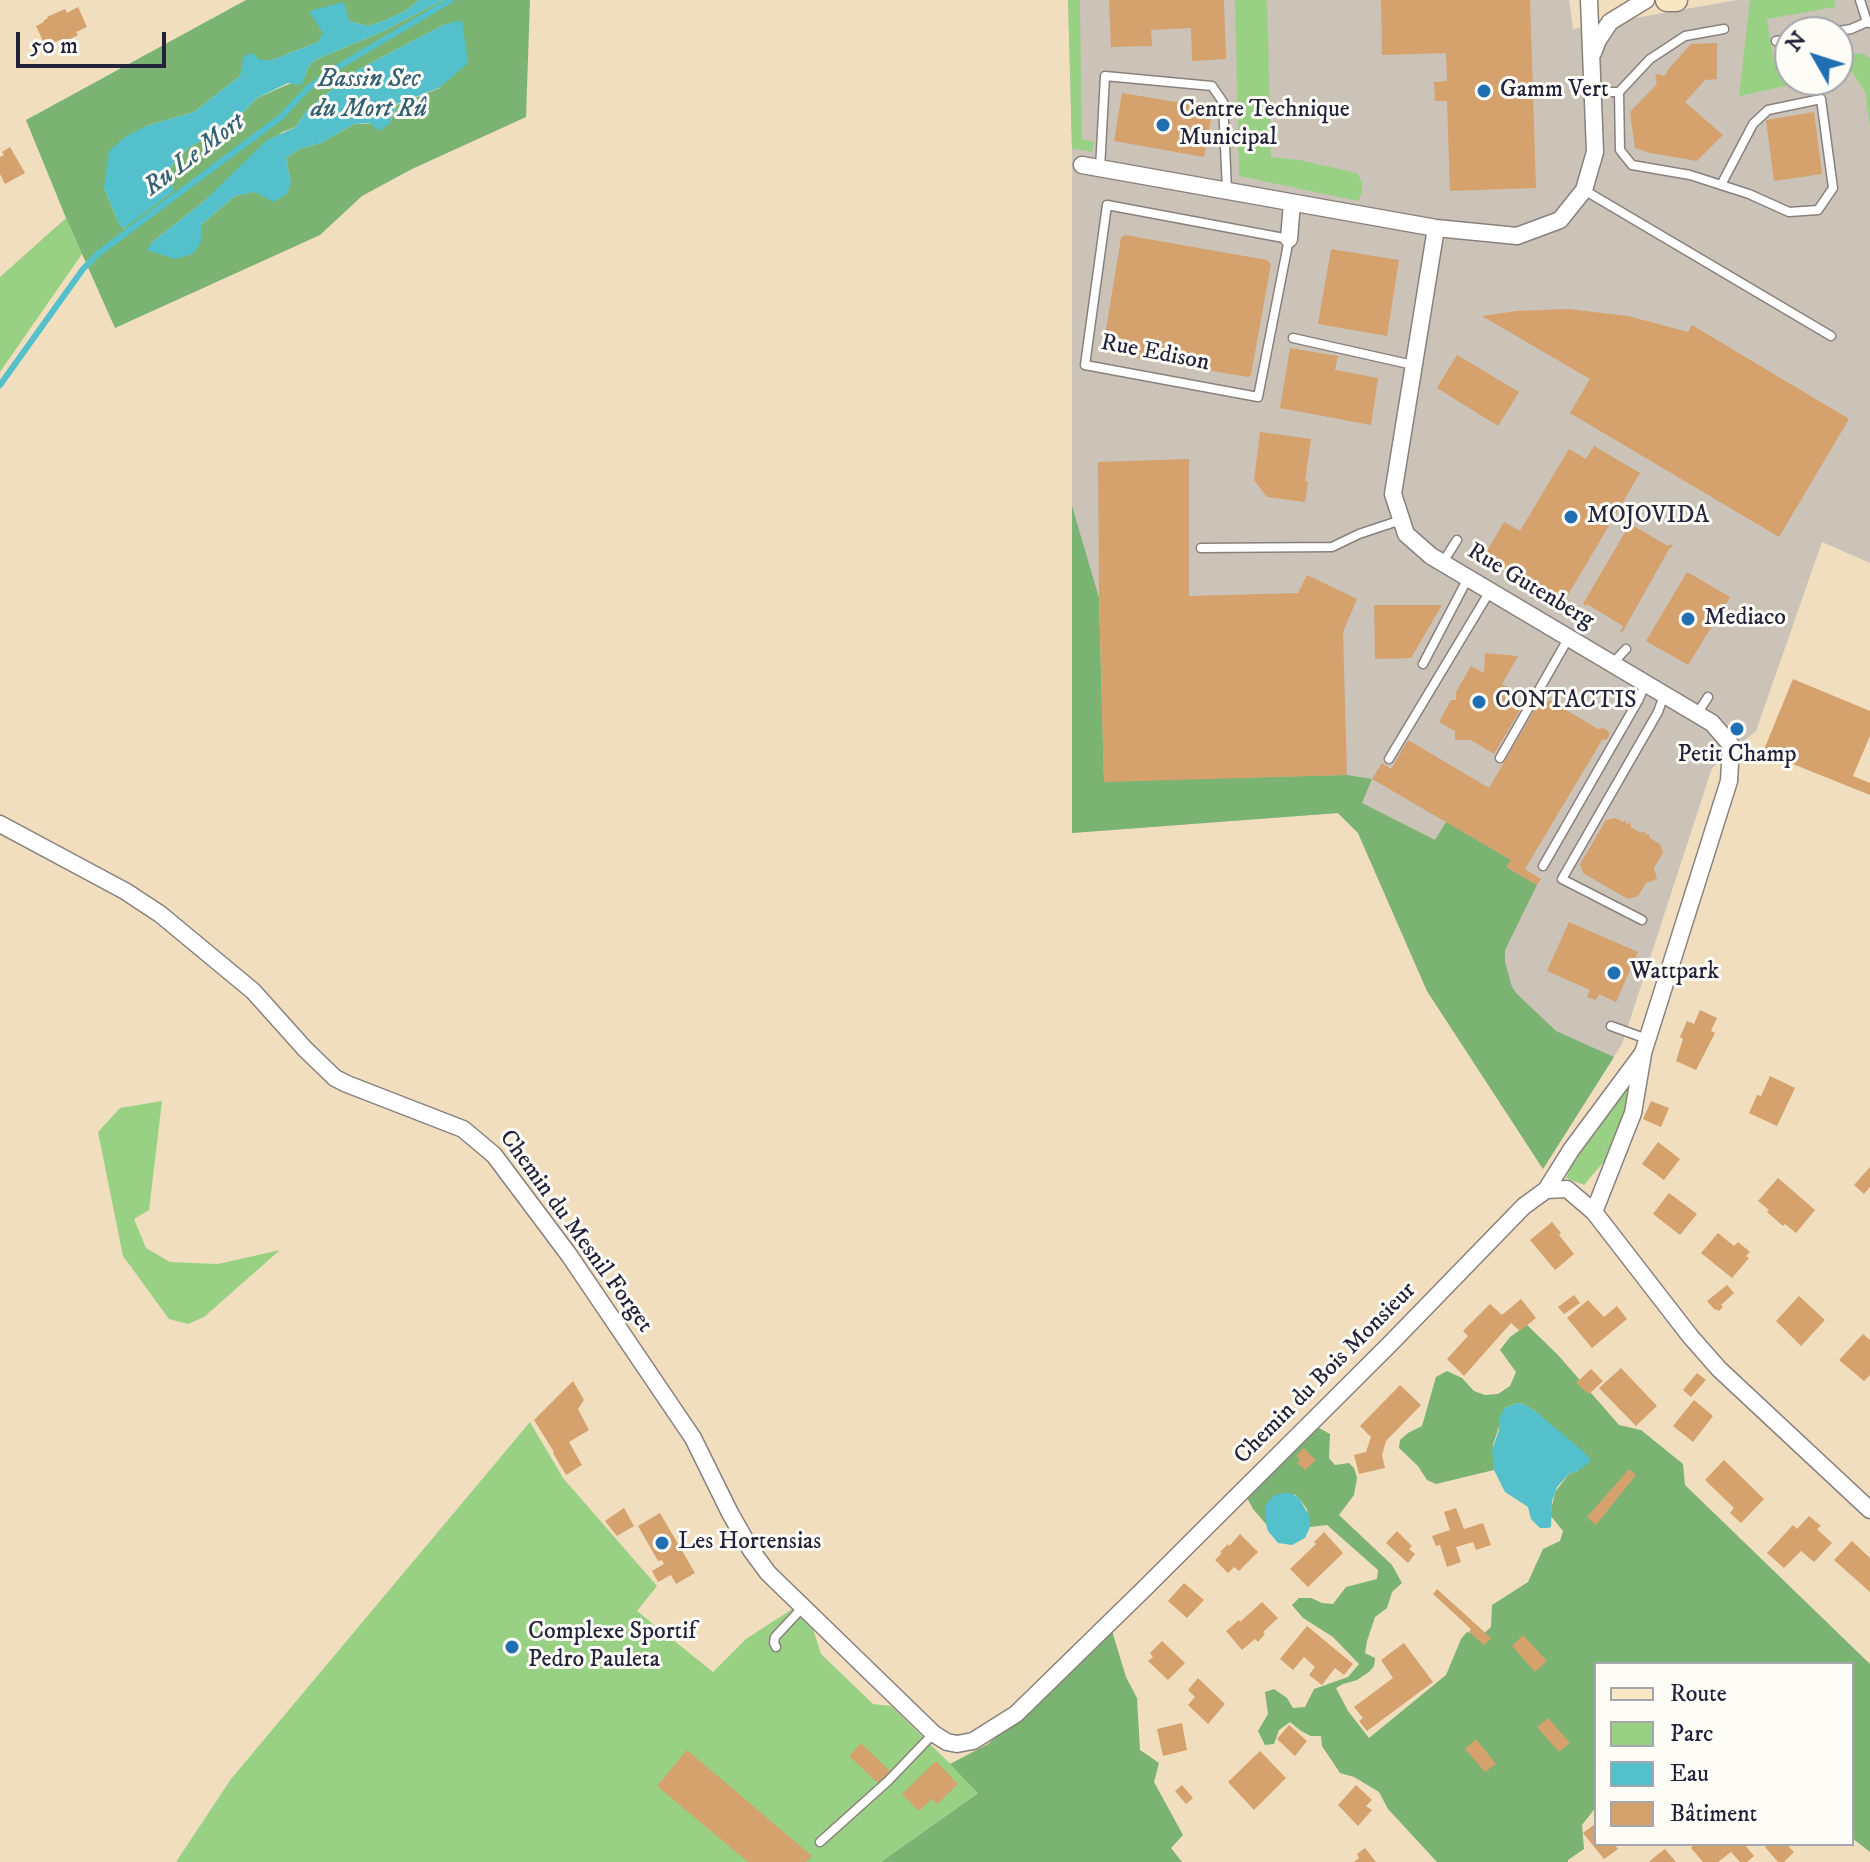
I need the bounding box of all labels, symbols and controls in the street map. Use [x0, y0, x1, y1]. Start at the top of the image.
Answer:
scale bar [20, 16, 170, 66]
north arrow [1774, 16, 1854, 96]
text: N [1780, 26, 1813, 57]
text: 50 m [30, 31, 78, 61]
water label: Bassin Sec du Mort Rû [311, 65, 427, 126]
place label: Gamm Vert [1500, 77, 1609, 105]
marker: Gamm Vert [1475, 82, 1493, 100]
place label: Centre Technique Municipal [1179, 97, 1350, 153]
water label: Ru Le Mort [138, 108, 252, 204]
marker: Centre Technique Municipal [1154, 116, 1172, 134]
street label: Rue Edison [1098, 329, 1212, 379]
place label: MOJOVIDA [1587, 503, 1709, 531]
marker: MOJOVIDA [1562, 508, 1580, 526]
street label: Rue Gutenberg [1461, 538, 1599, 636]
place label: Mediaco [1704, 605, 1786, 633]
marker: Mediaco [1679, 610, 1697, 628]
place label: CONTACTIS [1495, 688, 1637, 716]
marker: CONTACTIS [1470, 693, 1488, 711]
marker: Petit Champ [1728, 720, 1746, 738]
place label: Petit Champ [1678, 742, 1796, 770]
place label: Wattpark [1630, 959, 1719, 987]
marker: Wattpark [1605, 964, 1623, 982]
street label: Chemin du Mesnil Forget [492, 1125, 658, 1339]
street label: Chemin du Bois Monsieur [1229, 1277, 1423, 1471]
place label: Les Hortensias [678, 1529, 821, 1557]
marker: Les Hortensias [653, 1534, 671, 1552]
place label: Complexe Sportif Pedro Pauleta [528, 1619, 696, 1675]
marker: Complexe Sportif Pedro Pauleta [503, 1638, 521, 1656]
legend [1594, 1662, 1854, 1846]
text: Route [1670, 1679, 1727, 1709]
text: Parc [1670, 1719, 1713, 1749]
text: Eau [1670, 1759, 1709, 1789]
text: Bâtiment [1670, 1799, 1757, 1829]

